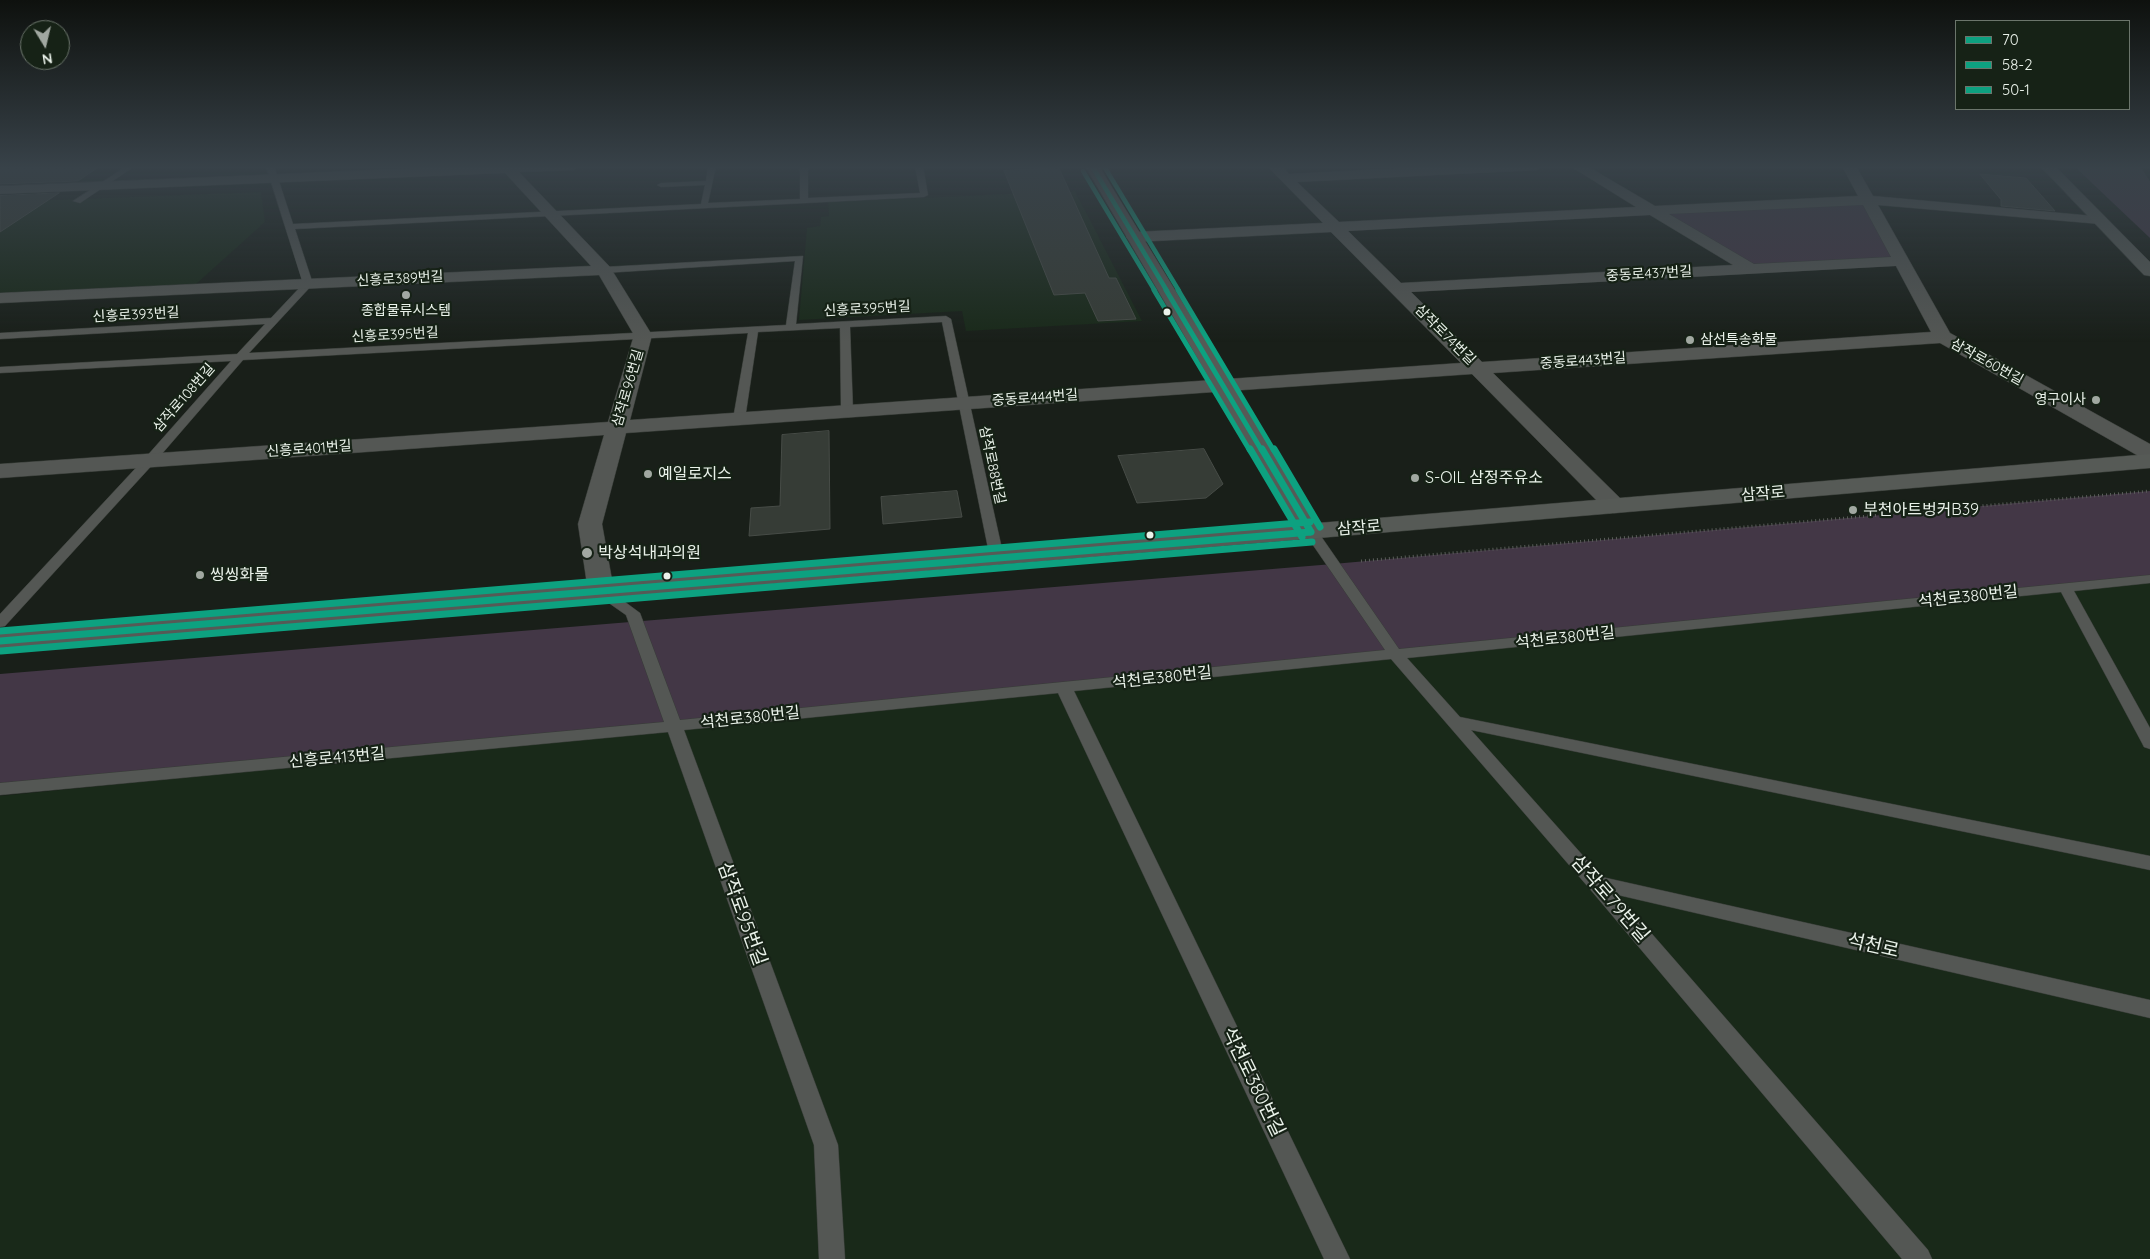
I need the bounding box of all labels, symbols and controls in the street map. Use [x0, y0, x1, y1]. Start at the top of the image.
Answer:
north arrow [20, 20, 70, 70]
legend [1955, 20, 2130, 110]
text: 70 [2002, 30, 2019, 49]
text: N [41, 49, 54, 69]
text: 58-2 [2002, 55, 2032, 74]
text: 50-1 [2002, 80, 2030, 99]
street label: 중동로437번길 [1605, 263, 1693, 285]
street label: 신흥로389번길 [356, 268, 444, 290]
marker: 종합물류시스템 [400, 289, 412, 301]
street label: 신흥로395번길 [823, 298, 911, 320]
street label: 삼작로74번길 [1411, 301, 1479, 369]
place label: 종합물류시스템 [361, 303, 451, 319]
street label: 신흥로393번길 [92, 304, 180, 326]
unlabelled marker [1162, 307, 1172, 317]
street label: 신흥로395번길 [351, 324, 439, 346]
place label: 삼선특송화물 [1700, 332, 1777, 348]
marker: 삼선특송화물 [1684, 334, 1696, 346]
street label: 삼작로60번길 [1948, 335, 2026, 389]
street label: 삼작로96번길 [609, 347, 647, 429]
street label: 중동로443번길 [1539, 350, 1627, 372]
street label: 삼작로108번길 [150, 360, 218, 436]
street label: 중동로444번길 [991, 387, 1079, 409]
place label: 영구이사 [2034, 392, 2086, 408]
marker: 영구이사 [2090, 394, 2102, 406]
street label: 삼작로88번길 [976, 424, 1008, 506]
street label: 신흥로401번길 [266, 438, 352, 460]
place label: 예일로지스 [658, 464, 732, 484]
marker: 예일로지스 [642, 468, 654, 480]
place label: S-OIL 삼정주유소 [1425, 468, 1543, 488]
marker: S-OIL 삼정주유소 [1409, 472, 1421, 484]
street label: 삼작로 [1740, 483, 1786, 505]
place label: 부천아트벙커B39 [1863, 500, 1979, 520]
marker: 부천아트벙커B39 [1847, 504, 1859, 516]
street label: 삼작로 [1336, 517, 1382, 539]
unlabelled marker [1145, 530, 1155, 540]
place label: 박상석내과의원 [598, 543, 701, 563]
marker: 박상석내과의원 [580, 546, 594, 560]
place label: 씽씽화물 [210, 565, 269, 585]
marker: 씽씽화물 [194, 569, 206, 581]
unlabelled marker [662, 571, 672, 581]
street label: 석천로380번길 [1917, 582, 2019, 612]
street label: 석천로380번길 [1514, 623, 1616, 653]
street label: 석천로380번길 [1111, 663, 1213, 693]
street label: 석천로380번길 [699, 703, 801, 733]
street label: 신흥로413번길 [288, 744, 386, 772]
street label: 삼작로79번길 [1566, 851, 1654, 947]
street label: 삼작로95번길 [713, 859, 771, 969]
street label: 석천로 [1845, 929, 1901, 963]
street label: 석천로380번길 [1217, 1024, 1289, 1140]

